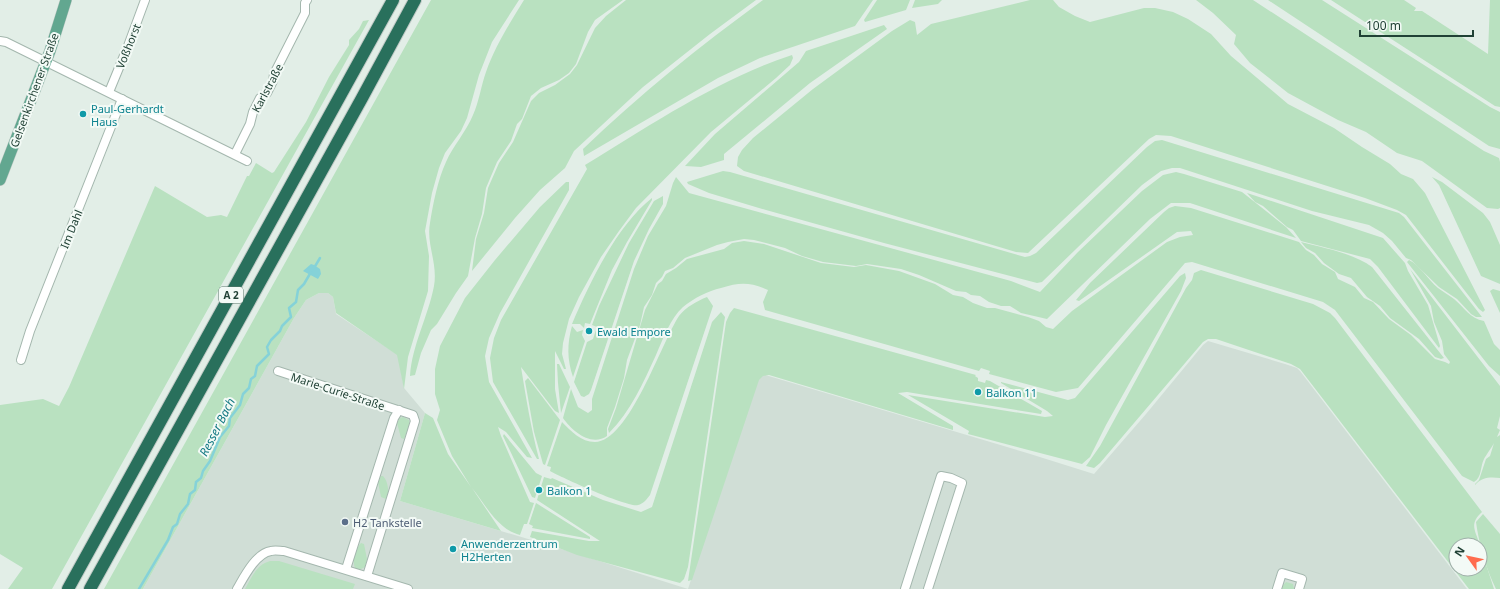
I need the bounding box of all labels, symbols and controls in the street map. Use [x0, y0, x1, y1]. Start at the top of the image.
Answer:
scale bar [1360, 12, 1473, 38]
text: 100 m [1366, 17, 1401, 34]
street label: Voßhorst [112, 21, 144, 71]
street label: Gelsenkirchener Straße [6, 31, 62, 149]
street label: Karlstraße [248, 61, 286, 115]
place label: Paul-Gerhardt Haus [91, 101, 164, 129]
marker: Paul-Gerhardt Haus [78, 109, 88, 119]
street label: Im Dahl [56, 207, 86, 251]
road number: A 2 [219, 287, 243, 303]
place label: Ewald Empore [597, 324, 671, 339]
marker: Ewald Empore [584, 326, 594, 336]
street label: Marie-Curie-Straße [289, 369, 387, 413]
place label: Balkon 11 [986, 385, 1037, 400]
marker: Balkon 11 [973, 387, 983, 397]
water label: Resser Bach [195, 395, 239, 459]
place label: Balkon 1 [547, 483, 592, 498]
marker: Balkon 1 [534, 485, 544, 495]
place label: H2 Tankstelle [353, 515, 422, 530]
marker: H2 Tankstelle [340, 517, 350, 527]
place label: Anwenderzentrum H2Herten [461, 536, 558, 564]
north arrow [1448, 537, 1488, 577]
text: N [1450, 543, 1468, 559]
marker: Anwenderzentrum H2Herten [448, 544, 458, 554]

